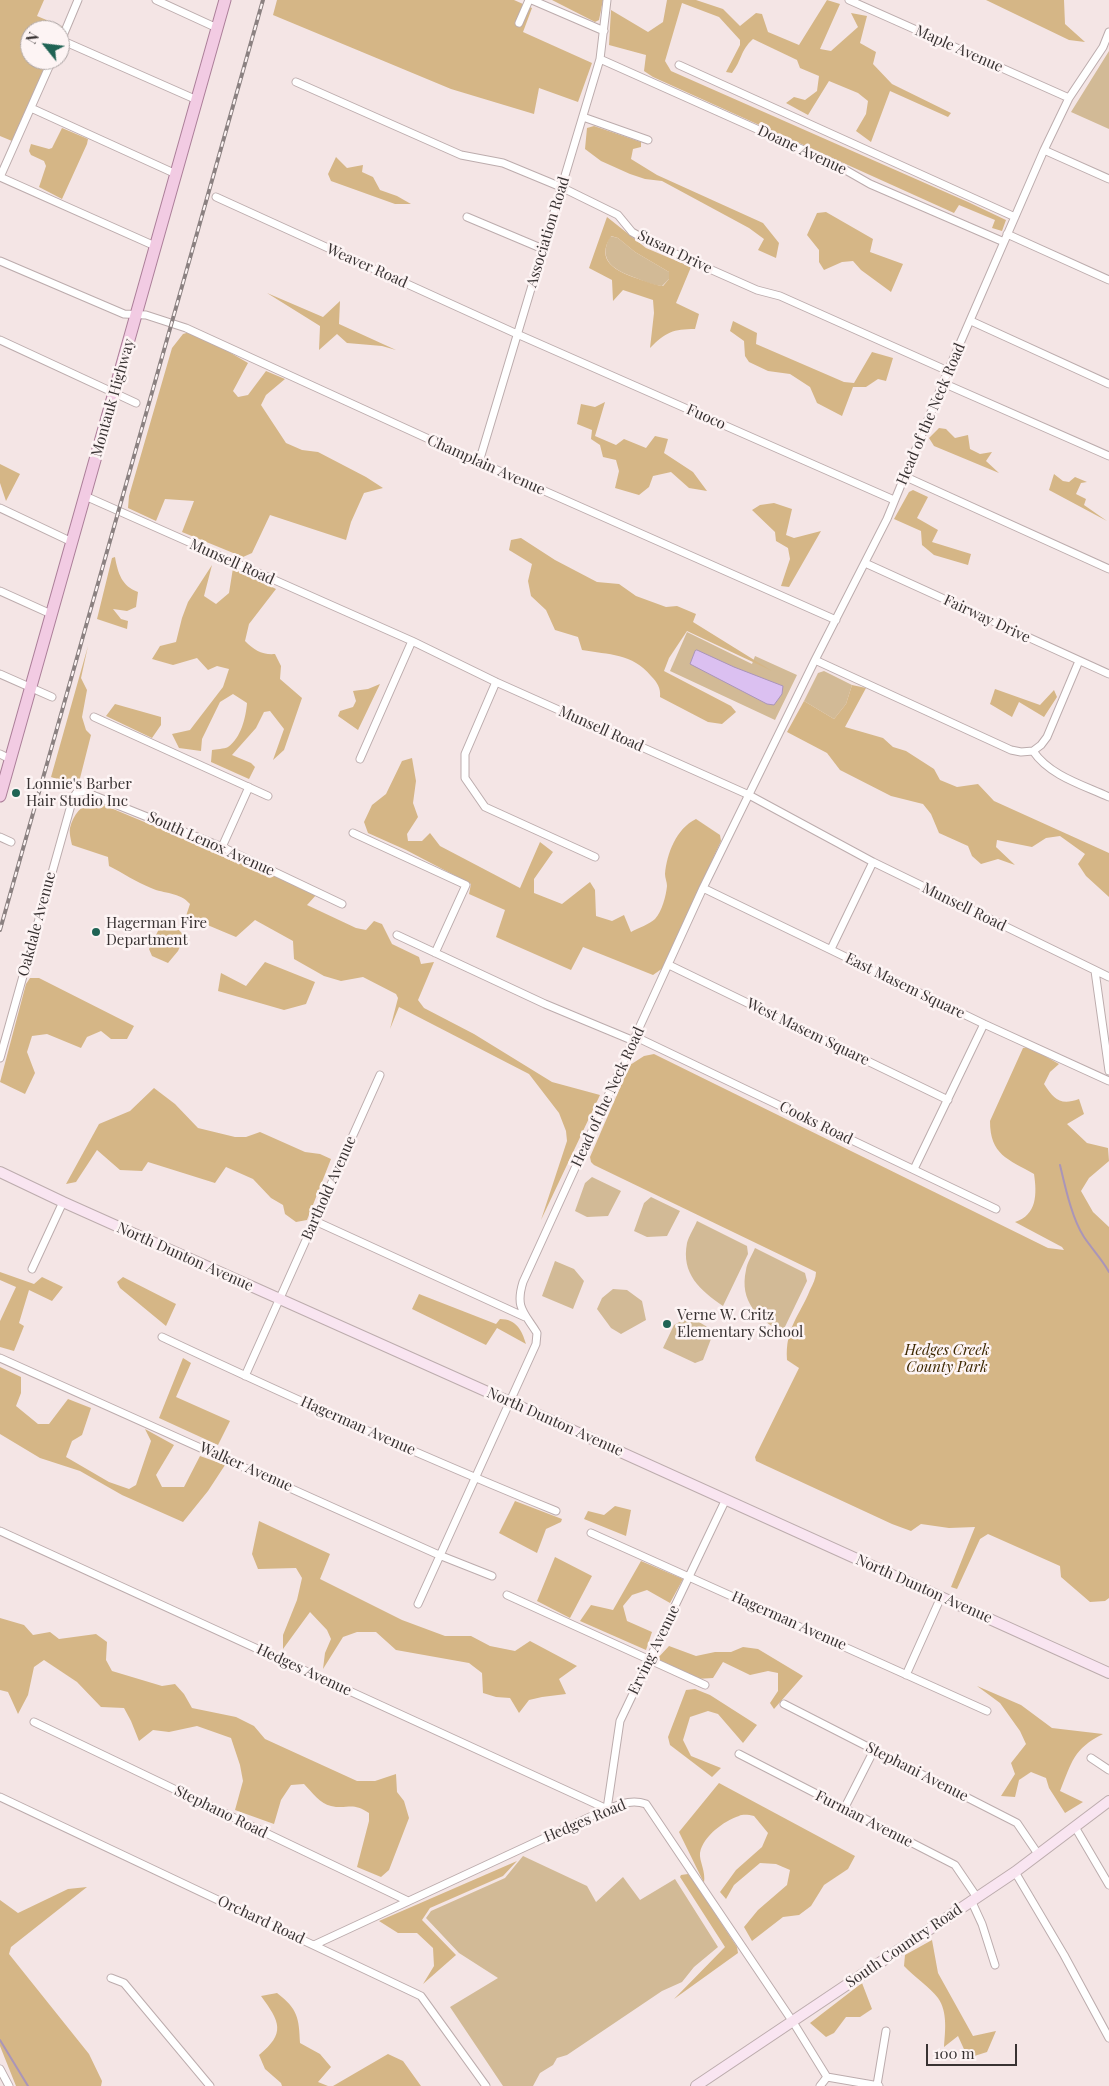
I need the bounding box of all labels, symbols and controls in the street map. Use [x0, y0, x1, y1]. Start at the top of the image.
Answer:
north arrow [20, 20, 70, 70]
street label: Maple Avenue [912, 22, 1006, 76]
text: N [22, 29, 43, 47]
street label: Doane Avenue [755, 121, 849, 179]
street label: Association Road [523, 174, 573, 290]
street label: Susan Drive [635, 226, 715, 278]
street label: Weaver Road [324, 240, 410, 292]
street label: Montauk Highway [88, 337, 138, 459]
street label: Head of the Neck Road [893, 340, 969, 488]
street label: Fuoco [684, 400, 728, 434]
street label: Champlain Avenue [424, 431, 548, 499]
street label: Munsell Road [187, 535, 277, 589]
street label: Fairway Drive [941, 591, 1033, 647]
street label: Munsell Road [556, 702, 646, 756]
place label: Lonnie's Barber Hair Studio Inc [26, 775, 132, 810]
marker: Lonnie's Barber Hair Studio Inc [10, 787, 22, 799]
street label: South Lenox Avenue [145, 808, 277, 880]
street label: Oakdale Avenue [14, 870, 60, 978]
street label: Munsell Road [919, 879, 1009, 935]
place label: Hagerman Fire Department [106, 914, 207, 949]
marker: Hagerman Fire Department [90, 926, 102, 938]
street label: East Masem Square [842, 949, 968, 1023]
street label: West Masem Square [744, 994, 872, 1070]
street label: Head of the Neck Road [568, 1024, 648, 1170]
street label: Cooks Road [776, 1098, 856, 1148]
street label: Barthold Avenue [298, 1133, 360, 1243]
street label: North Dunton Avenue [114, 1219, 256, 1295]
place label: Verne W. Critz Elementary School [677, 1306, 803, 1341]
marker: Verne W. Critz Elementary School [661, 1318, 673, 1330]
park label: Hedges Creek County Park [905, 1341, 989, 1376]
street label: North Dunton Avenue [484, 1384, 626, 1460]
street label: Hagerman Avenue [298, 1393, 418, 1459]
street label: Walker Avenue [197, 1438, 295, 1496]
street label: North Dunton Avenue [853, 1551, 995, 1627]
street label: Hagerman Avenue [729, 1588, 849, 1654]
street label: Erving Avenue [625, 1602, 683, 1698]
street label: Hedges Avenue [254, 1640, 354, 1700]
street label: Stephani Avenue [863, 1738, 971, 1806]
street label: Stephano Road [172, 1782, 270, 1842]
street label: Furman Avenue [812, 1787, 916, 1851]
street label: Hedges Road [541, 1796, 629, 1846]
street label: Orchard Road [215, 1892, 307, 1948]
street label: South Country Road [842, 1900, 966, 1992]
scale bar [929, 2034, 1020, 2066]
text: 100 m [934, 2043, 975, 2063]

